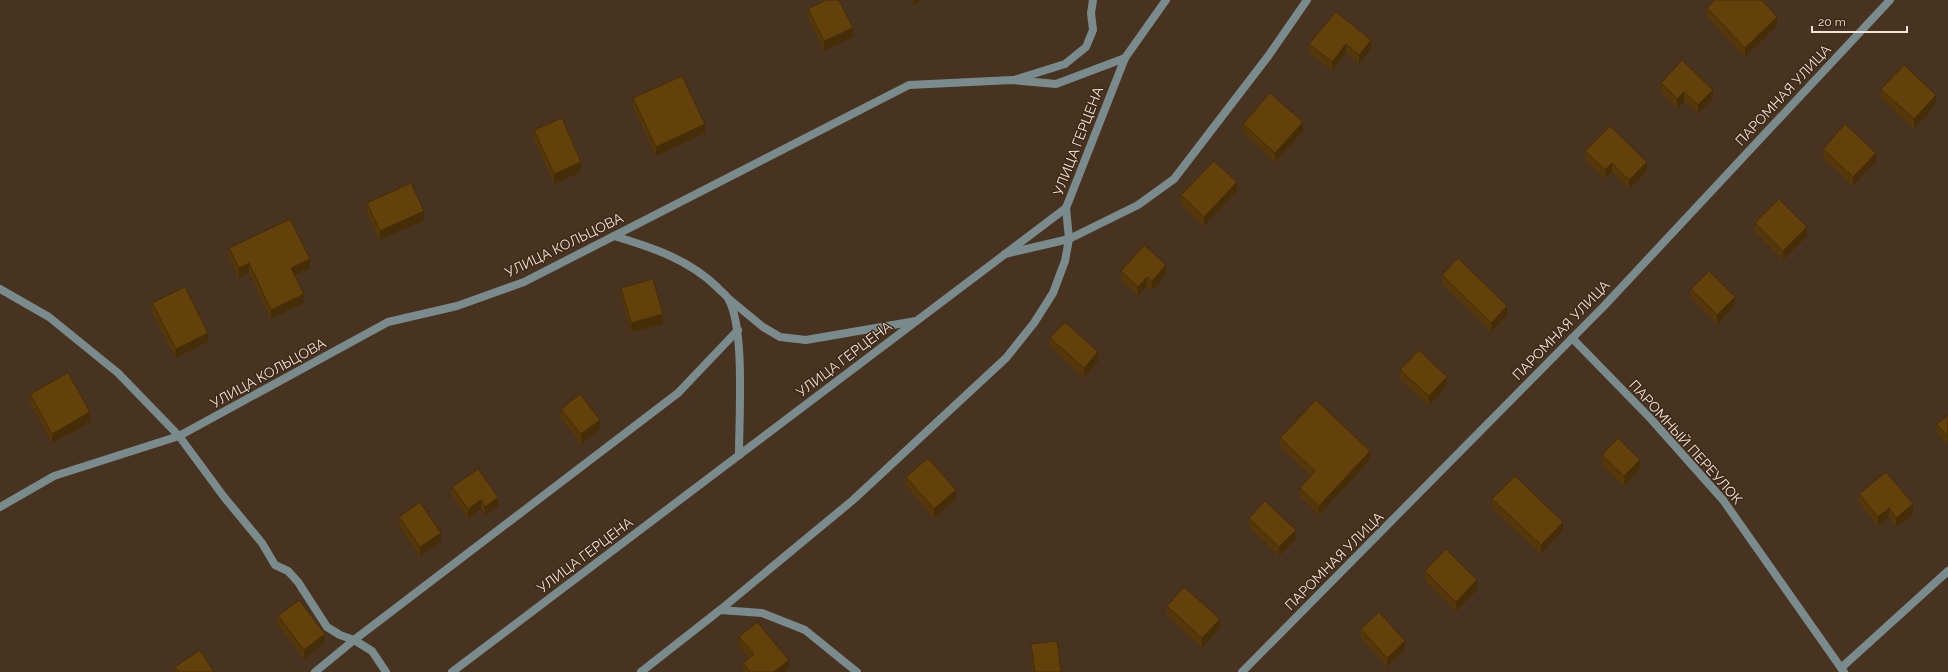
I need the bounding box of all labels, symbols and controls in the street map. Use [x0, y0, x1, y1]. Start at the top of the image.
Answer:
scale bar [1812, 8, 1907, 34]
text: 20 m [1818, 15, 1846, 29]
street label: ПАРОМНАЯ УЛИЦА [1732, 41, 1834, 149]
street label: УЛИЦА ГЕРЦЕНА [1050, 84, 1106, 198]
street label: УЛИЦА КОЛЬЦОВА [502, 209, 626, 281]
street label: ПАРОМНАЯ УЛИЦА [1509, 276, 1613, 383]
street label: УЛИЦА ГЕРЦЕНА [793, 318, 895, 400]
street label: УЛИЦА КОЛЬЦОВА [208, 334, 329, 411]
street label: ПАРОМНЫЙ ПЕРЕУЛОК [1626, 376, 1747, 507]
street label: ПАРОМНАЯ УЛИЦА [1282, 508, 1387, 613]
street label: УЛИЦА ГЕРЦЕНА [534, 514, 636, 596]

